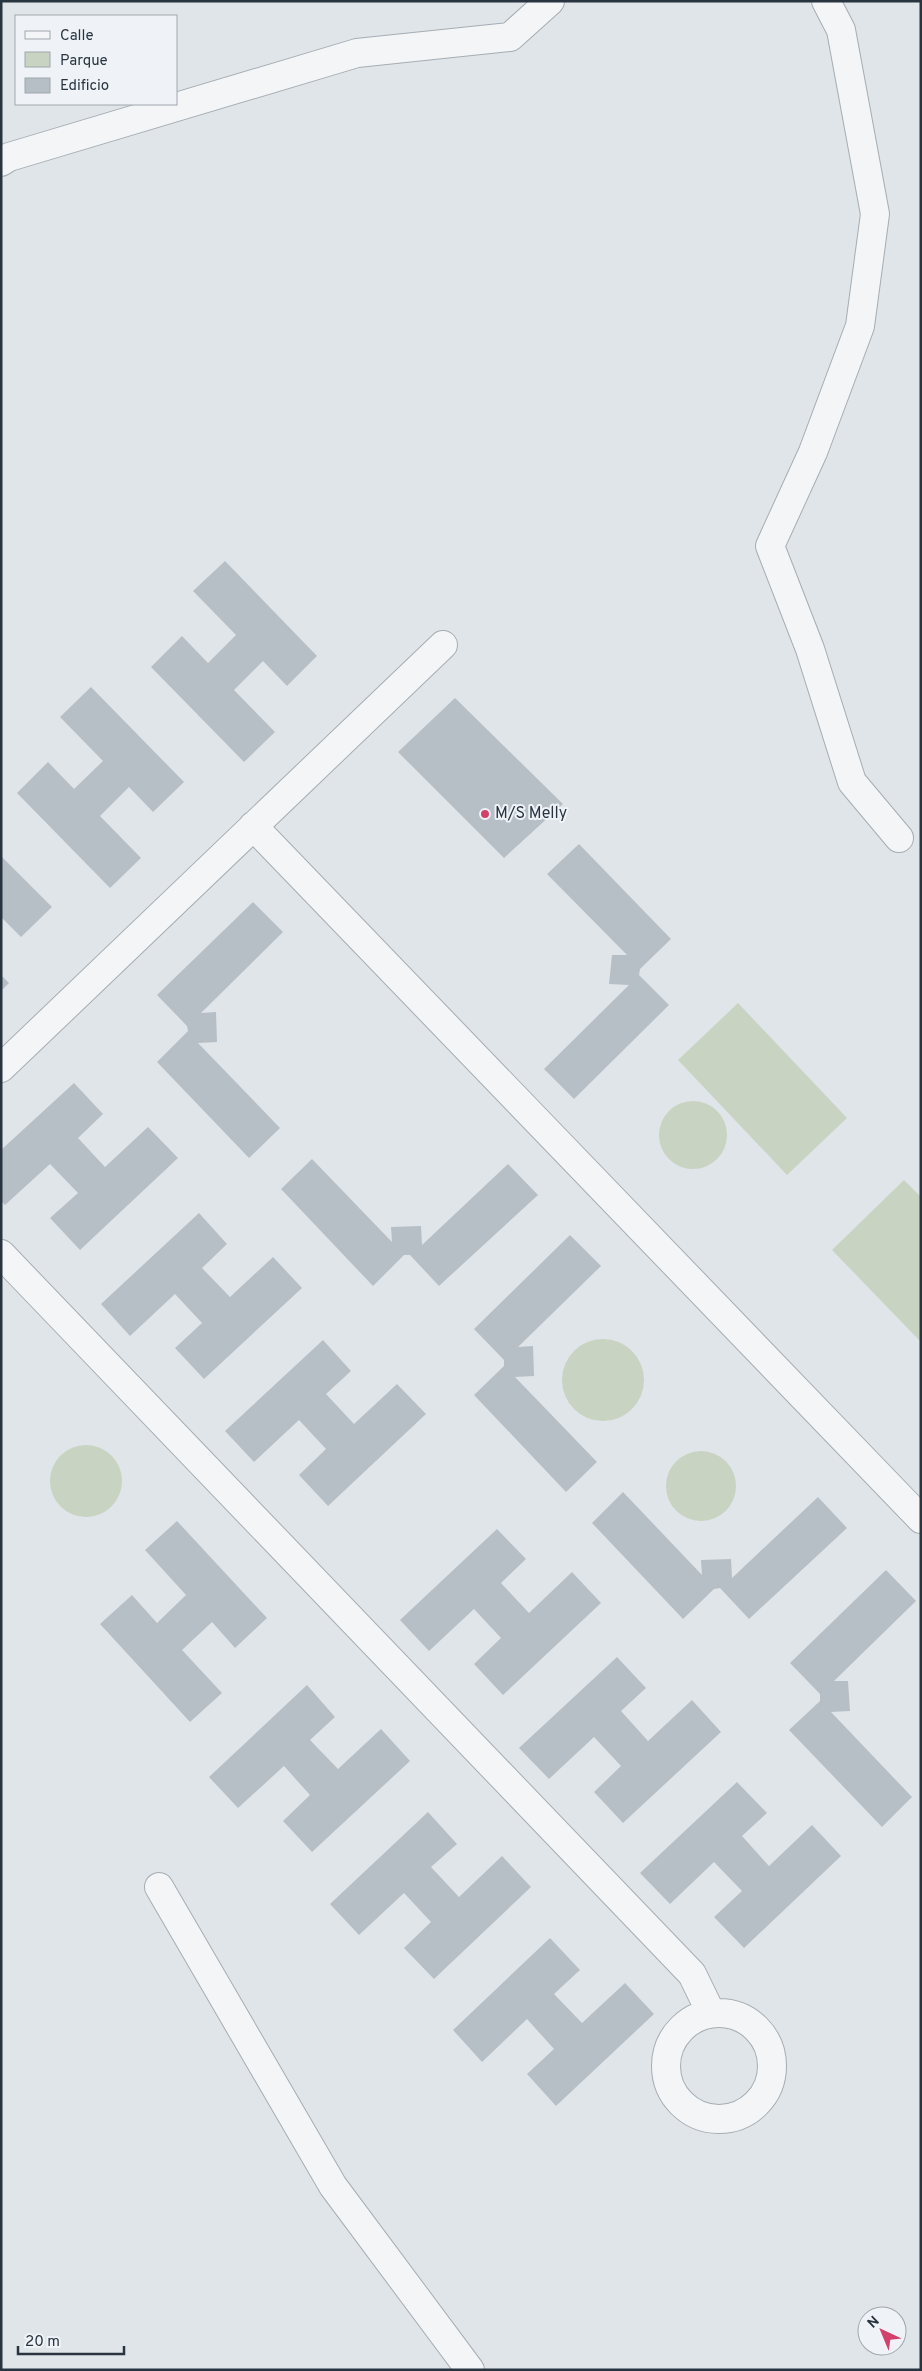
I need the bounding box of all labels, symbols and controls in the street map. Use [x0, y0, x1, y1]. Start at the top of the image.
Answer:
legend [15, 15, 178, 105]
text: Calle [60, 27, 94, 46]
text: Parque [60, 52, 108, 71]
text: Edificio [60, 77, 109, 96]
place label: M/S Melly [495, 804, 567, 824]
marker: M/S Melly [479, 808, 491, 820]
north arrow [857, 2306, 907, 2356]
text: N [864, 2313, 884, 2332]
scale bar [18, 2324, 124, 2356]
text: 20 m [25, 2333, 60, 2352]

